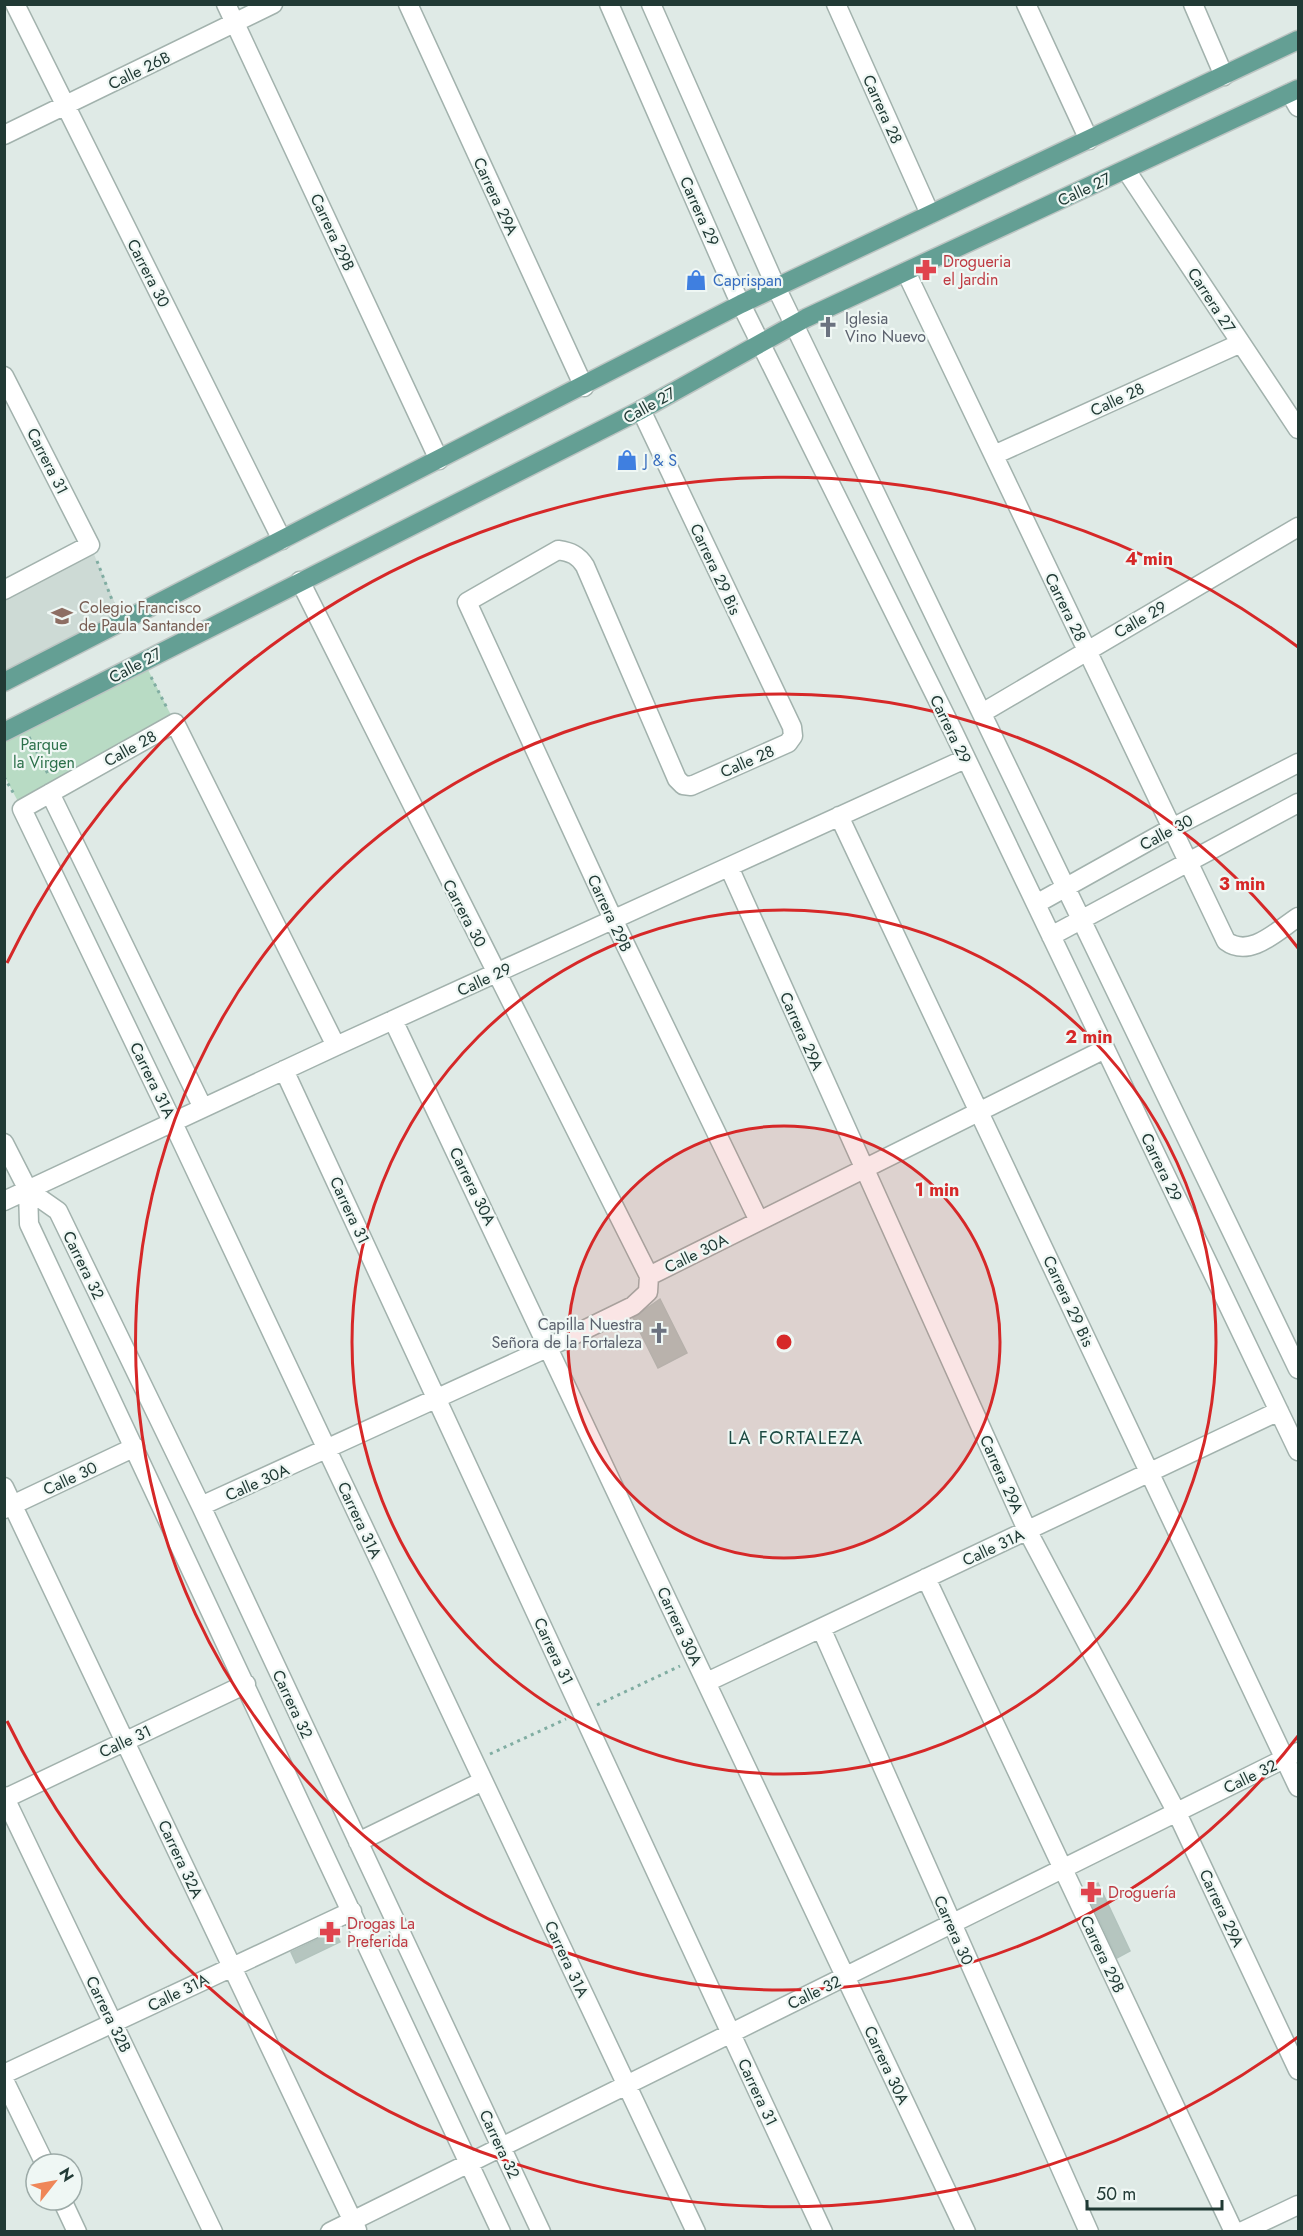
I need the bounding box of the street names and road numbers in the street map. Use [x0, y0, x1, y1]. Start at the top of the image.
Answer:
street label: Calle 26B [104, 46, 174, 95]
street label: Carrera 28 [857, 71, 908, 147]
street label: Carrera 29A [468, 154, 524, 239]
street label: Calle 27 [1054, 167, 1115, 212]
street label: Carrera 29 [674, 173, 725, 250]
street label: Carrera 29B [305, 190, 361, 275]
street label: Carrera 30 [122, 235, 176, 311]
street label: Carrera 27 [1182, 263, 1241, 338]
street label: Calle 28 [1087, 377, 1148, 422]
street label: Calle 27 [619, 381, 680, 429]
street label: Carrera 31 [21, 424, 74, 498]
street label: Carrera 29 Bis [684, 520, 747, 619]
street label: Carrera 28 [1039, 569, 1092, 645]
street label: Calle 29 [1110, 595, 1171, 644]
street label: Calle 27 [105, 642, 166, 689]
street label: Carrera 29 [924, 691, 977, 767]
street label: Calle 28 [100, 725, 161, 772]
street label: Calle 28 [717, 739, 778, 784]
street label: Calle 30 [1135, 809, 1197, 856]
street label: Carrera 29B [582, 871, 638, 956]
street label: Carrera 30 [437, 875, 492, 951]
street label: Calle 29 [453, 957, 515, 1002]
street label: Carrera 29A [774, 988, 829, 1074]
street label: Carrera 31A [124, 1038, 181, 1123]
street label: Carrera 29 [1135, 1129, 1188, 1205]
street label: Carrera 30A [444, 1143, 502, 1230]
street label: Carrera 31 [324, 1173, 375, 1248]
street label: Carrera 32 [57, 1227, 110, 1303]
street label: Calle 30A [661, 1228, 732, 1279]
street label: Carrera 29 Bis [1037, 1252, 1100, 1351]
street label: Carrera 29A [974, 1431, 1029, 1517]
street label: Calle 30 [39, 1456, 101, 1501]
street label: Calle 30A [221, 1458, 293, 1507]
street label: Carrera 31A [332, 1478, 388, 1563]
street label: Calle 31A [959, 1523, 1028, 1572]
street label: Carrera 30A [651, 1583, 708, 1670]
street label: Carrera 31 [528, 1614, 579, 1689]
street label: Carrera 32 [267, 1666, 318, 1742]
street label: Calle 31 [95, 1719, 155, 1763]
street label: Calle 32 [1220, 1754, 1281, 1799]
street label: Carrera 32A [152, 1816, 209, 1903]
street label: Carrera 29A [1194, 1866, 1250, 1951]
street label: Carrera 30 [928, 1892, 979, 1969]
street label: Carrera 29B [1075, 1912, 1131, 1997]
street label: Carrera 31A [539, 1917, 595, 2002]
street label: Calle 31A [144, 1968, 213, 2017]
street label: Calle 32 [784, 1970, 845, 2015]
street label: Carrera 32B [80, 1972, 137, 2056]
street label: Carrera 30A [858, 2022, 915, 2109]
street label: Carrera 31 [732, 2055, 783, 2130]
street label: Carrera 32 [474, 2106, 525, 2182]

